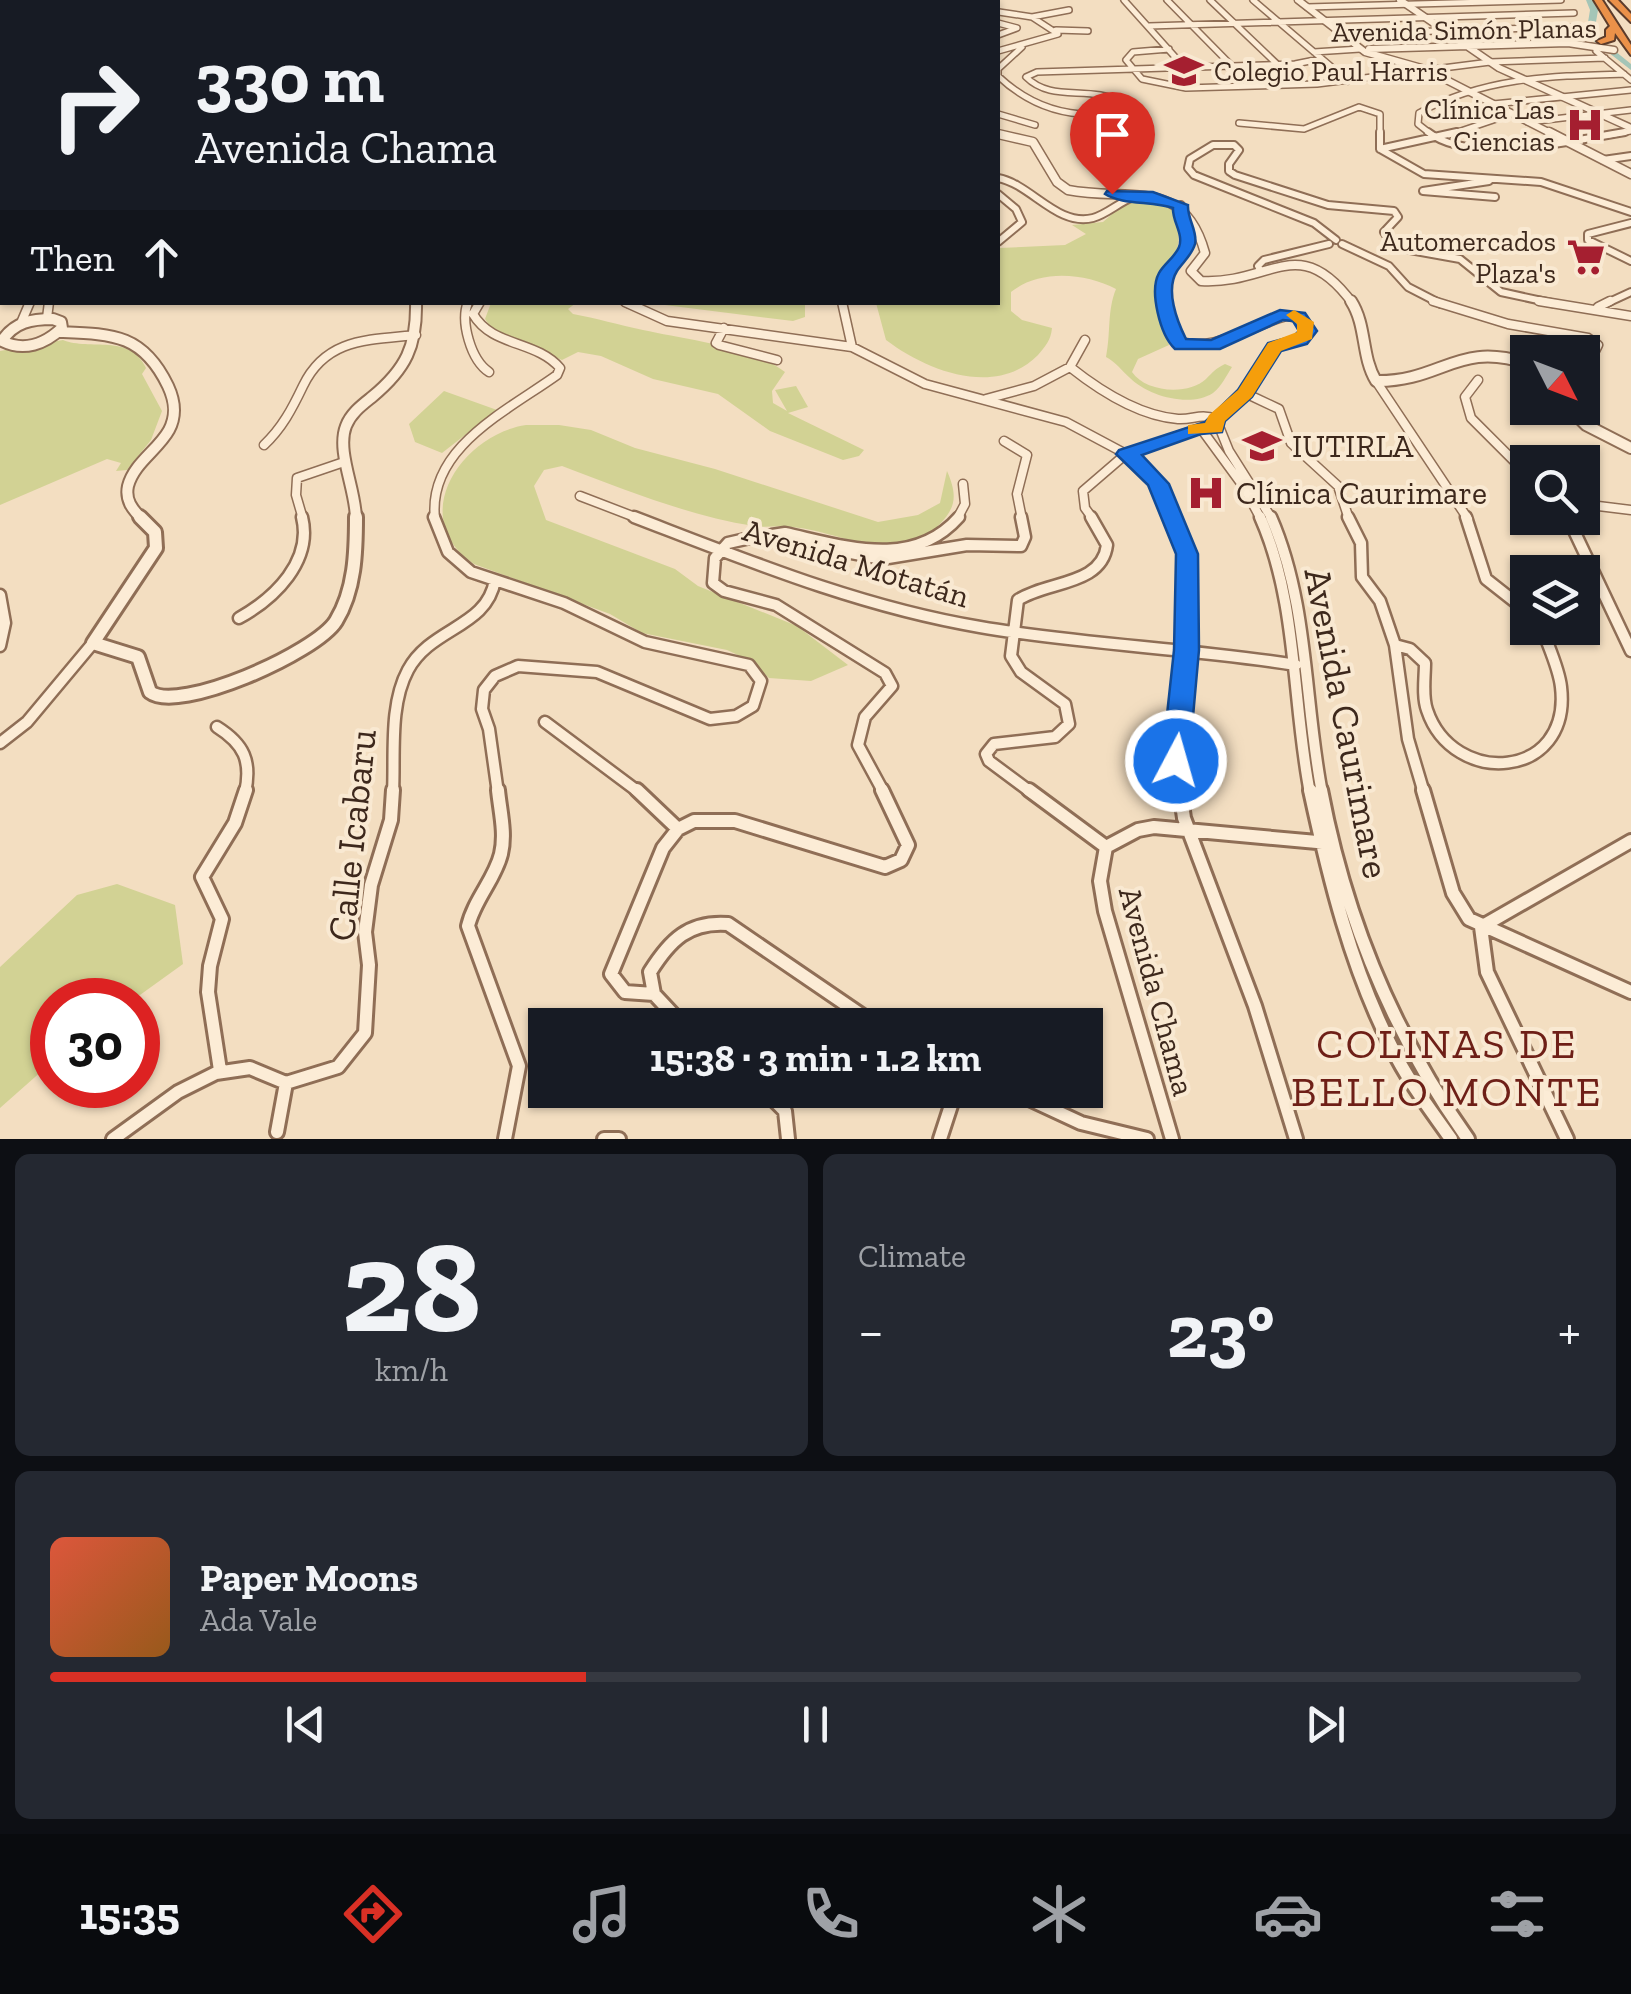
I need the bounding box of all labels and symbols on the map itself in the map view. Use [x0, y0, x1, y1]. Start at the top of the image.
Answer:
street label: Avenida Simón Planas [1331, 11, 1597, 49]
school or university icon: Colegio Paul Harris [1163, 50, 1205, 92]
place label: Colegio Paul Harris [1214, 55, 1448, 88]
pin [1070, 92, 1155, 195]
place label: Clínica Las Ciencias [1424, 93, 1555, 158]
hospital icon: Clínica Las Ciencias [1564, 104, 1606, 146]
place label: Automercados Plaza's [1380, 225, 1556, 290]
supermarket icon: Automercados Plaza's [1565, 236, 1607, 278]
north arrow [1510, 335, 1600, 425]
school or university icon: IUTIRLA [1241, 425, 1283, 467]
place label: IUTIRLA [1292, 427, 1414, 465]
hospital icon: Clínica Caurimare [1185, 472, 1227, 514]
place label: Clínica Caurimare [1236, 474, 1487, 512]
street label: Avenida Motatán [738, 511, 974, 616]
street label: Avenida Caurimare [1294, 564, 1400, 882]
position arrow [1124, 709, 1228, 813]
street label: Calle Icabaru [318, 727, 386, 943]
street label: Avenida Chama [1111, 882, 1203, 1100]
speed limit sign: 30 [30, 978, 160, 1108]
district label: COLINAS DE BELLO MONTE [1291, 1018, 1603, 1117]

